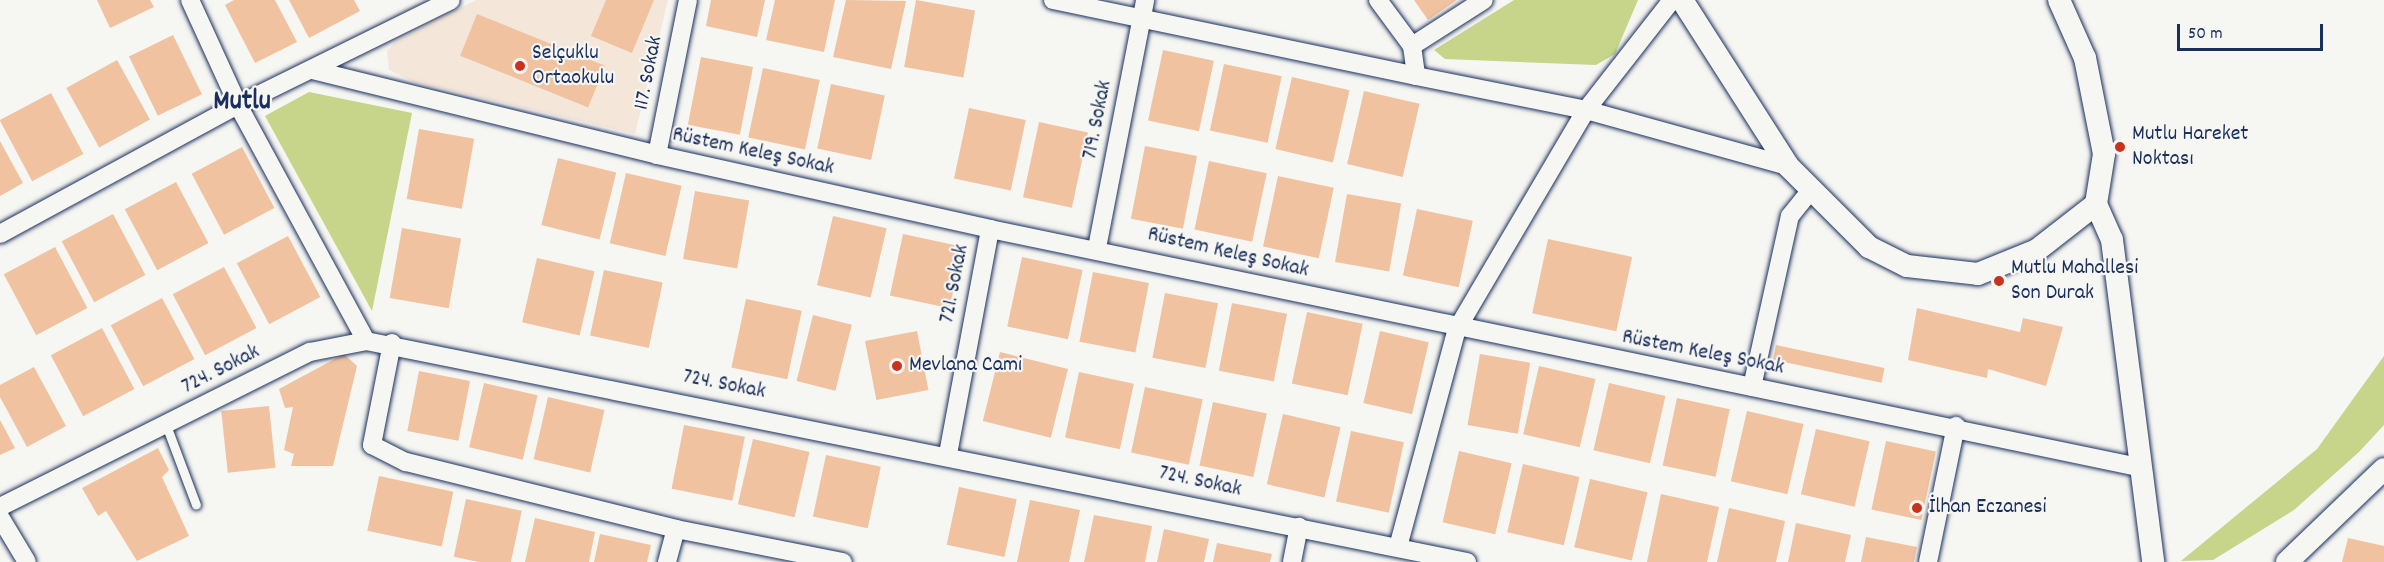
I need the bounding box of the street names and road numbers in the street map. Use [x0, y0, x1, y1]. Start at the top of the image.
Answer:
street label: 117. Sokak [629, 34, 669, 112]
street label: 719. Sokak [1077, 78, 1119, 162]
street label: Rüstem Keleş Sokak [670, 122, 836, 182]
street label: Rüstem Keleş Sokak [1145, 222, 1311, 284]
street label: 721. Sokak [934, 243, 976, 325]
street label: Rüstem Keleş Sokak [1620, 324, 1786, 382]
street label: 724. Sokak [178, 339, 264, 401]
street label: 724. Sokak [680, 364, 768, 406]
street label: 724. Sokak [1156, 460, 1244, 504]

